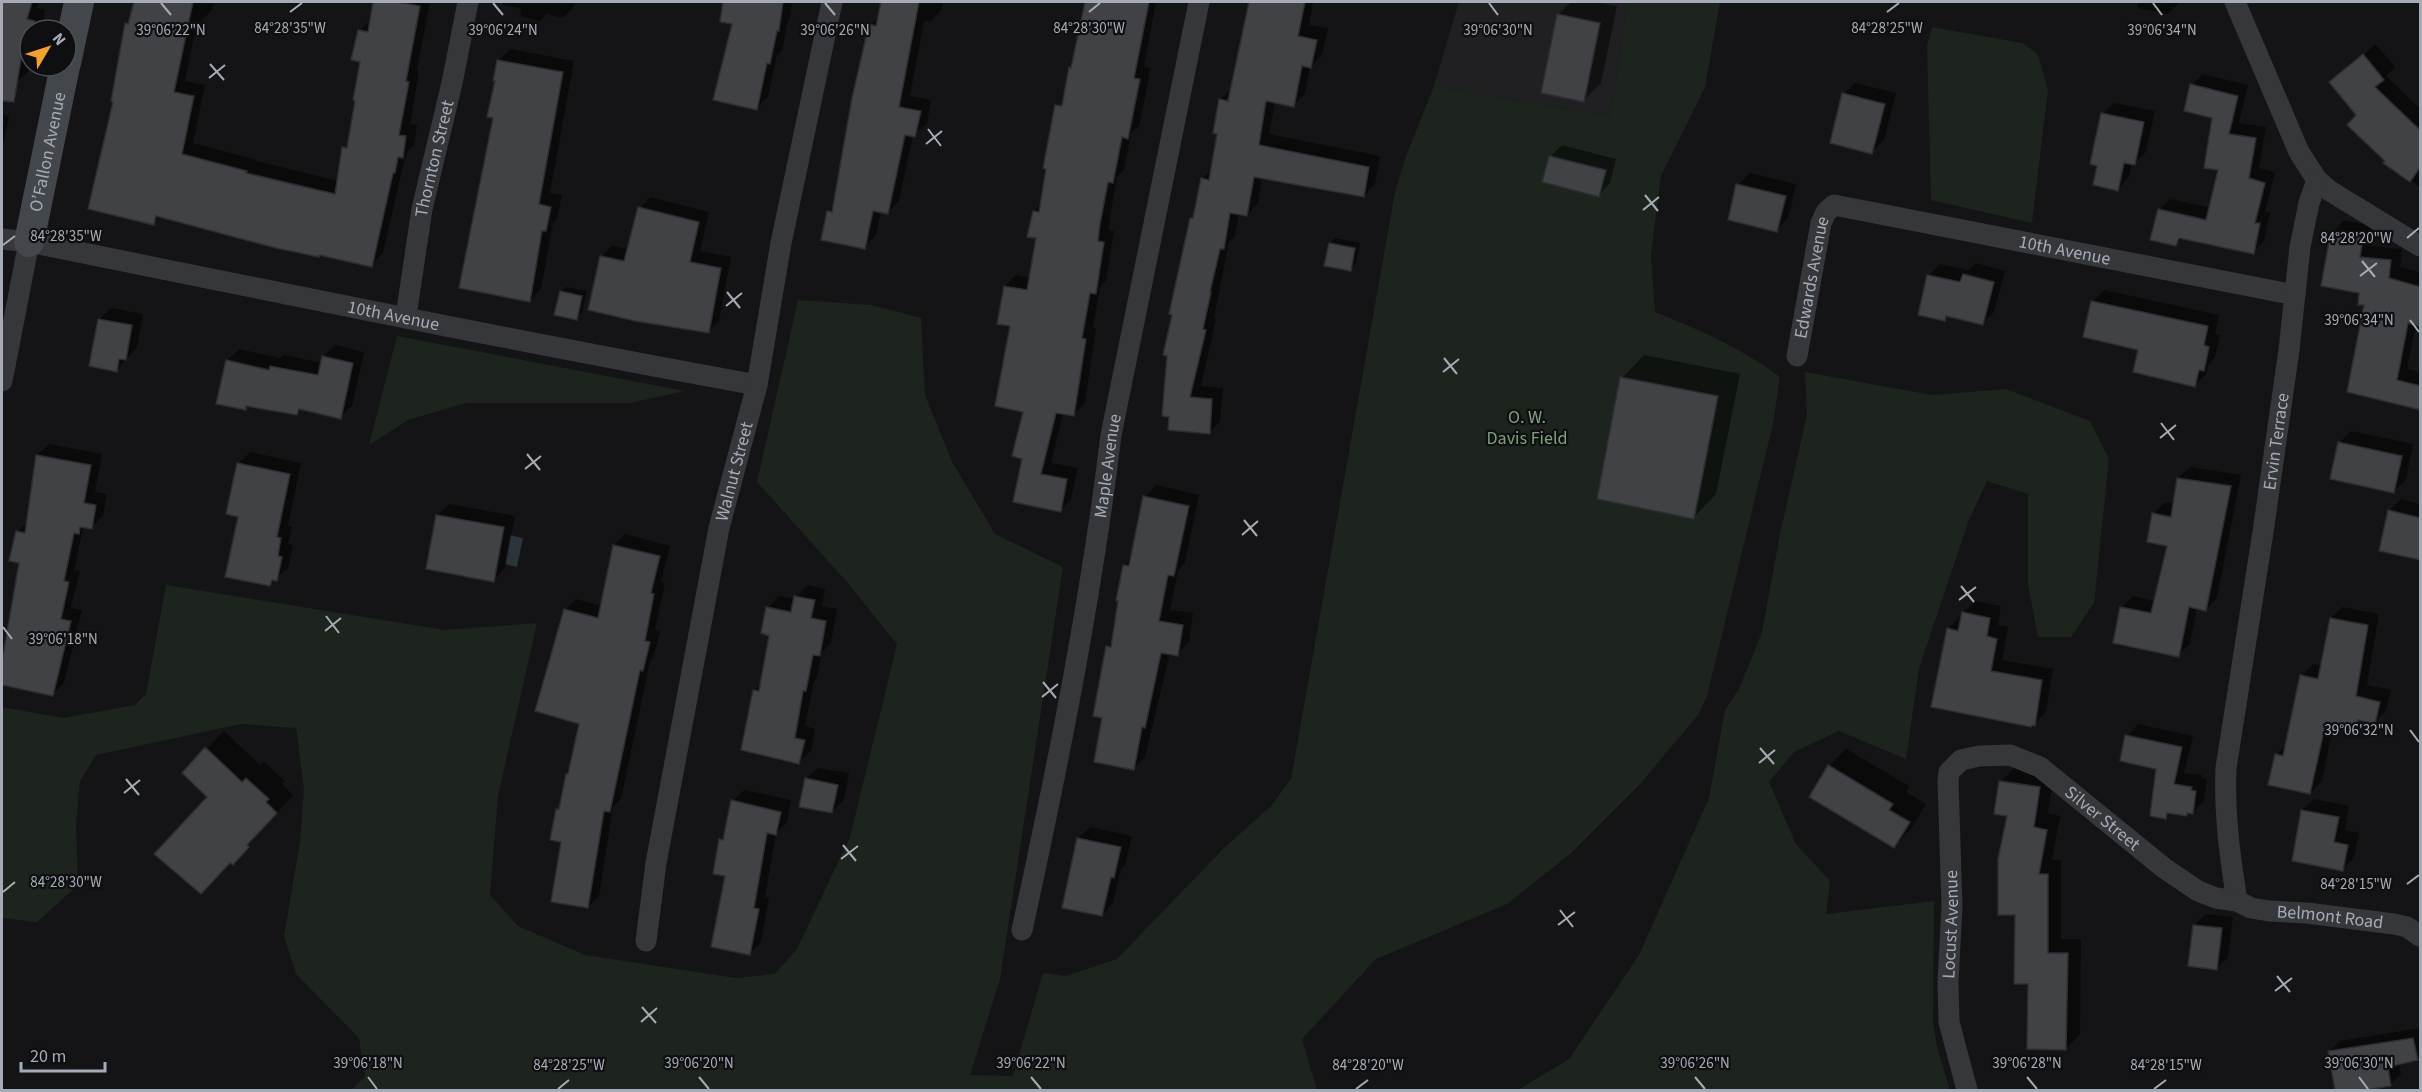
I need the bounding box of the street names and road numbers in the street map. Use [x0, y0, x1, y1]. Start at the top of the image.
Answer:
street label: O’Fallon Avenue [23, 90, 72, 214]
street label: Thornton Street [408, 98, 460, 219]
street label: Edwards Avenue [1788, 212, 1835, 340]
street label: 10th Avenue [2017, 229, 2113, 271]
street label: 10th Avenue [346, 294, 442, 337]
street label: Ervin Terrace [2257, 391, 2295, 492]
street label: Maple Avenue [1088, 412, 1128, 520]
street label: Walnut Street [709, 419, 759, 524]
street label: Silver Street [2059, 780, 2146, 856]
street label: Locust Avenue [1936, 870, 1965, 979]
street label: Belmont Road [2276, 899, 2385, 935]

